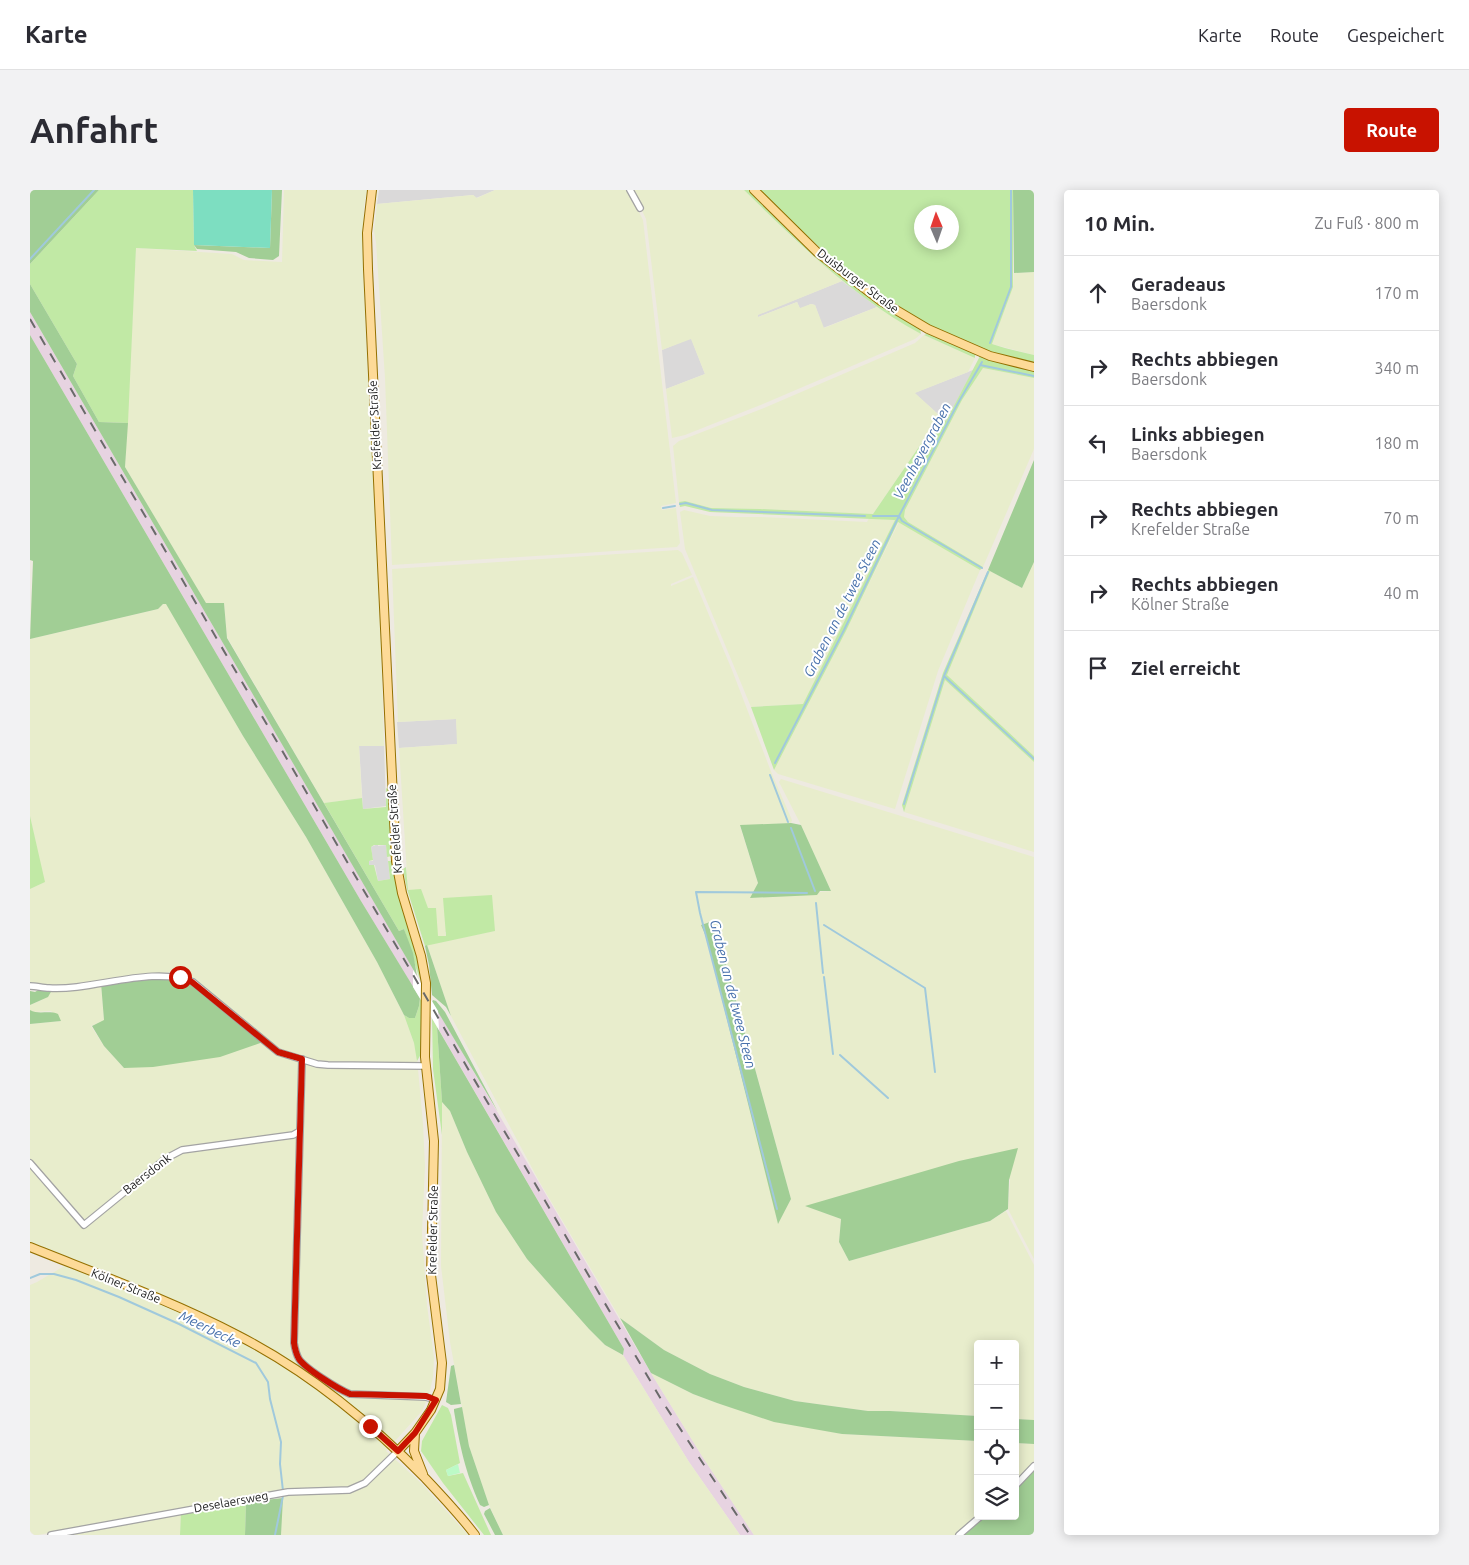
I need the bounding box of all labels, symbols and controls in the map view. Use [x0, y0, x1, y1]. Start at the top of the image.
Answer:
text: Karte [25, 21, 87, 48]
text: Karte [1198, 25, 1242, 45]
text: Route [1270, 25, 1319, 45]
text: Gespeichert [1347, 25, 1444, 45]
button: Route [1344, 108, 1439, 152]
text: Anfahrt [30, 110, 158, 150]
north arrow [914, 205, 959, 250]
text: 10 Min. [1084, 211, 1155, 235]
text: Zu Fuß · 800 m [1314, 214, 1419, 232]
street label: Duisburger Straße [815, 246, 901, 315]
text: Geradeaus [1131, 273, 1226, 295]
icon: ahead [1084, 279, 1112, 307]
text: 170 m [1374, 284, 1419, 302]
text: Baersdonk [1131, 295, 1207, 313]
text: Rechts abbiegen [1131, 348, 1279, 370]
icon: right [1084, 354, 1112, 382]
text: 340 m [1374, 359, 1419, 377]
text: Baersdonk [1131, 370, 1207, 388]
street label: Krefelder Straße [366, 380, 383, 470]
water label: Veenheyergraben [890, 400, 954, 502]
text: Links abbiegen [1131, 423, 1265, 445]
icon: left [1084, 429, 1112, 457]
text: 180 m [1374, 434, 1419, 452]
text: Baersdonk [1131, 445, 1207, 463]
text: Rechts abbiegen [1131, 498, 1279, 520]
icon: right [1084, 504, 1112, 532]
text: 70 m [1383, 509, 1419, 527]
text: Krefelder Straße [1131, 520, 1250, 538]
water label: Graben an de twee Steen [800, 536, 884, 680]
text: Rechts abbiegen [1131, 573, 1279, 595]
icon: right [1084, 579, 1112, 607]
text: 40 m [1383, 584, 1419, 602]
text: Kölner Straße [1131, 595, 1229, 613]
icon: arrive [1084, 654, 1112, 682]
text: Ziel erreicht [1131, 657, 1240, 679]
street label: Krefelder Straße [385, 784, 404, 874]
water label: Graben an de twee Steen [707, 918, 759, 1070]
route start [169, 966, 192, 989]
street label: Baersdonk [120, 1151, 173, 1196]
street label: Krefelder Straße [425, 1185, 440, 1275]
street label: Kölner Straße [90, 1266, 163, 1305]
water label: Meerbecke [177, 1307, 243, 1351]
map controls [974, 1340, 1019, 1520]
button: + [974, 1340, 1019, 1385]
button: − [974, 1385, 1019, 1430]
route end [359, 1415, 382, 1438]
button: locate [974, 1430, 1019, 1475]
button: layers [974, 1475, 1019, 1520]
street label: Deselaersweg [193, 1489, 269, 1514]

